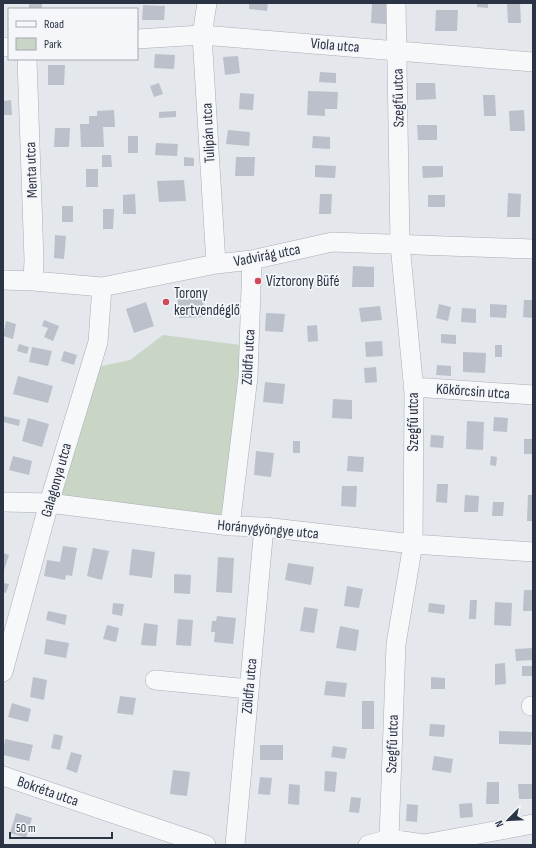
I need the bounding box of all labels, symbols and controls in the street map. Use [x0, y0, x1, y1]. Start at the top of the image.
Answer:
legend [8, 8, 138, 60]
text: Road [44, 17, 64, 32]
street label: Viola utca [310, 34, 360, 57]
text: Park [44, 37, 62, 52]
street label: Szegfű utca [388, 68, 409, 128]
street label: Tulipán utca [197, 102, 220, 164]
street label: Menta utca [21, 141, 42, 199]
street label: Vadvirág utca [232, 240, 302, 271]
place label: Víztorony Büfé [266, 272, 339, 291]
marker: Víztorony Büfé [253, 276, 263, 286]
place label: Torony kertvendéglő [174, 284, 240, 320]
marker: Torony kertvendéglő [161, 297, 171, 307]
street label: Zöldfa utca [238, 328, 259, 385]
street label: Kökörcsin utca [435, 379, 511, 404]
street label: Szegfű utca [404, 392, 423, 451]
street label: Galagonya utca [37, 441, 76, 519]
street label: Horánygyöngye utca [216, 516, 320, 543]
street label: Zöldfa utca [238, 657, 261, 715]
street label: Szegfű utca [382, 714, 403, 774]
street label: Bokréta utca [15, 772, 81, 811]
north arrow [488, 800, 528, 840]
scale bar [10, 814, 112, 840]
text: N [492, 818, 506, 829]
text: 50 m [16, 821, 36, 836]

